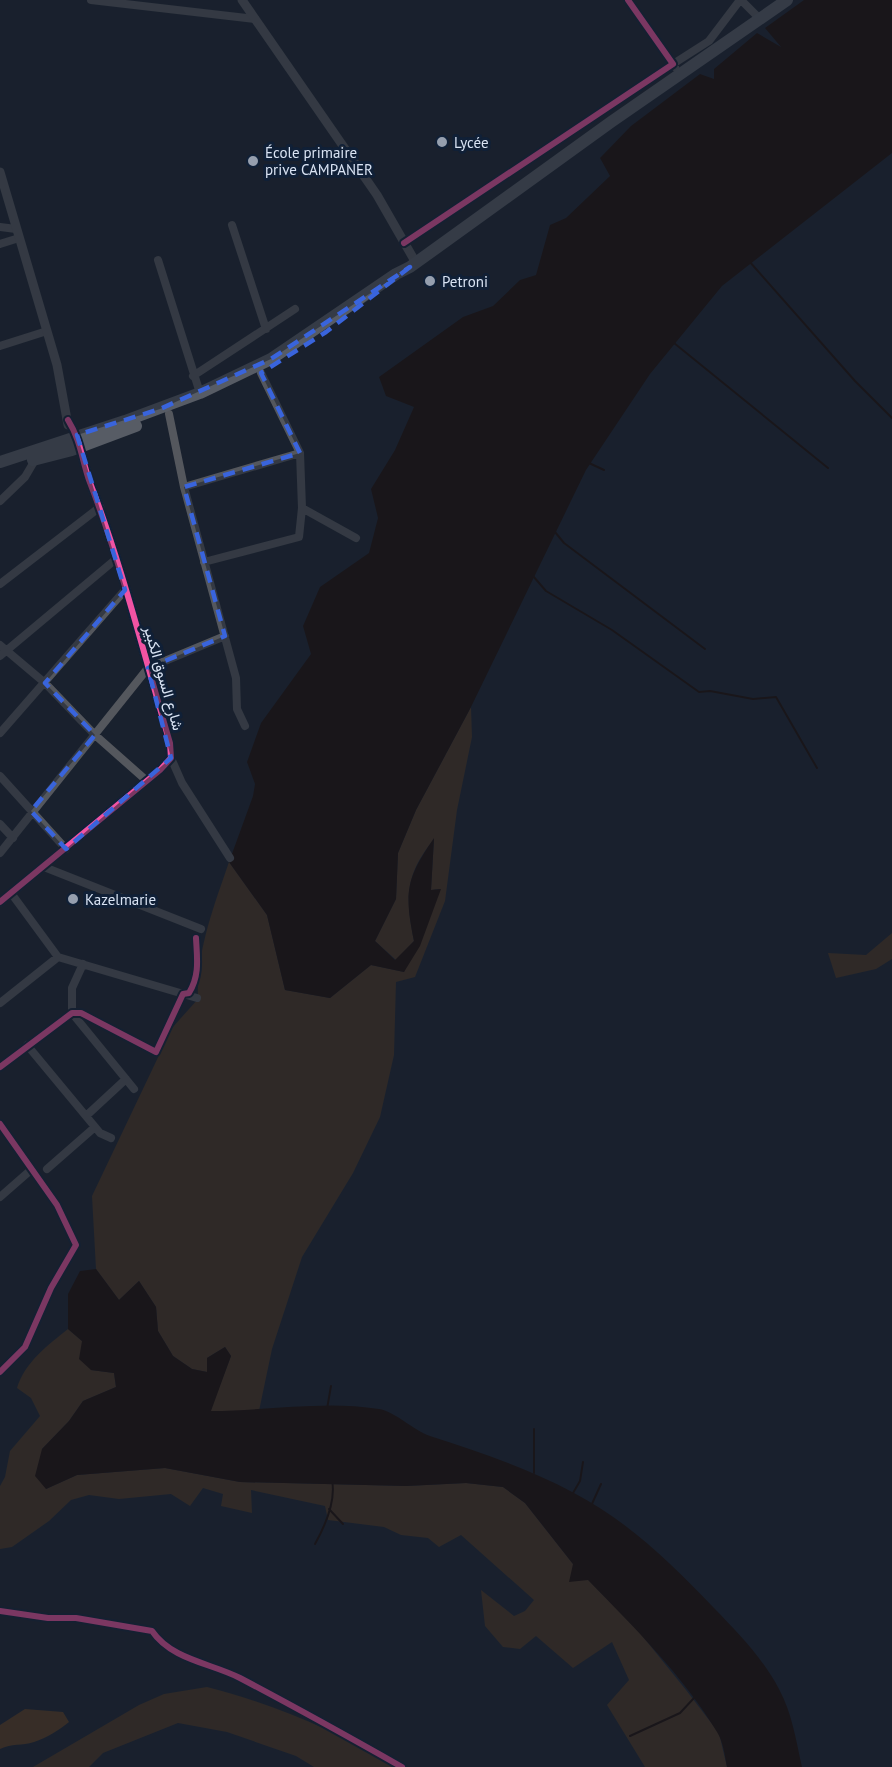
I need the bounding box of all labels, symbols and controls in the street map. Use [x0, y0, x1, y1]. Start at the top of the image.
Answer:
place label: Lycée [454, 133, 489, 152]
marker: Lycée [435, 135, 449, 149]
place label: École primaire prive CAMPANER [265, 143, 373, 179]
marker: École primaire prive CAMPANER [246, 154, 260, 168]
place label: Petroni [442, 272, 488, 291]
marker: Petroni [423, 274, 437, 288]
street label: شارع السوق الكبير [138, 622, 188, 733]
place label: Kazelmarie [85, 890, 156, 909]
marker: Kazelmarie [66, 892, 80, 906]

